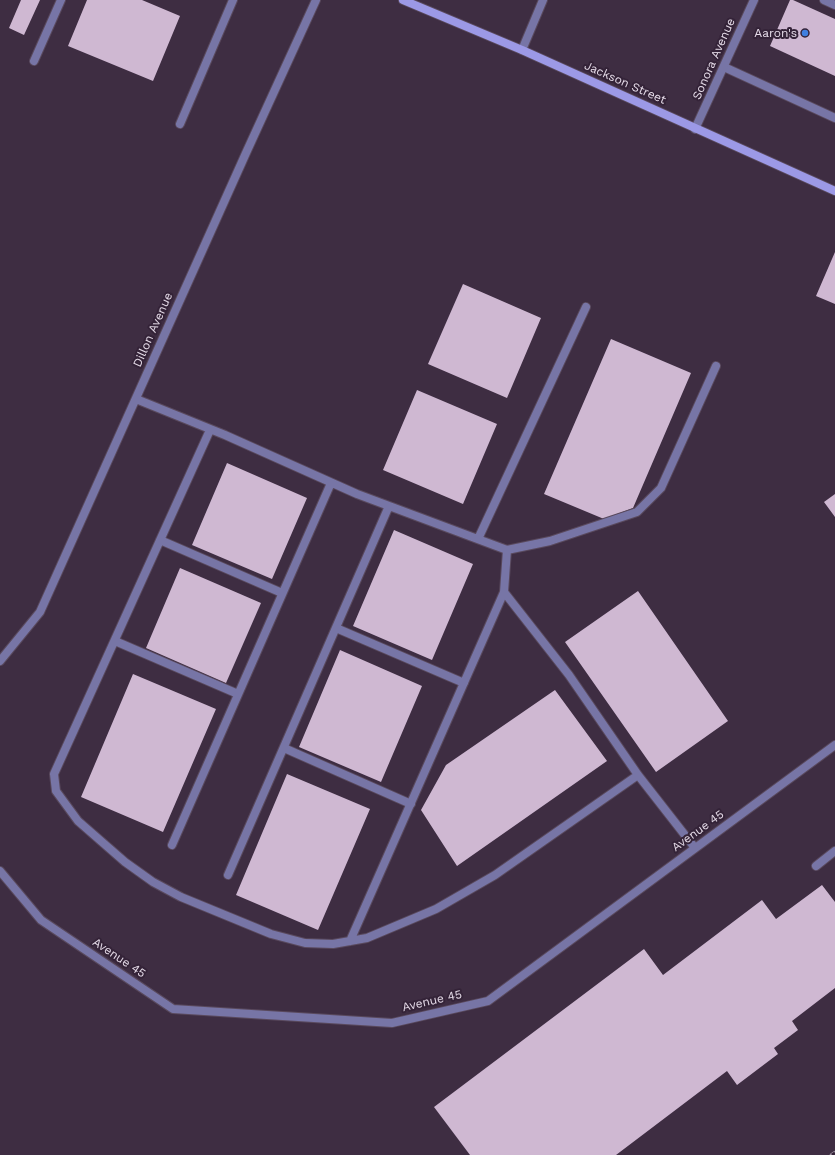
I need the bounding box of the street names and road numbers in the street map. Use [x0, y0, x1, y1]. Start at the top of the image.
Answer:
street label: Sonora Avenue [690, 16, 738, 102]
street label: Jackson Street [582, 59, 668, 107]
street label: Dillon Avenue [130, 290, 176, 370]
street label: Avenue 45 [669, 807, 727, 855]
street label: Avenue 45 [90, 935, 148, 981]
street label: Avenue 45 [401, 987, 463, 1015]

